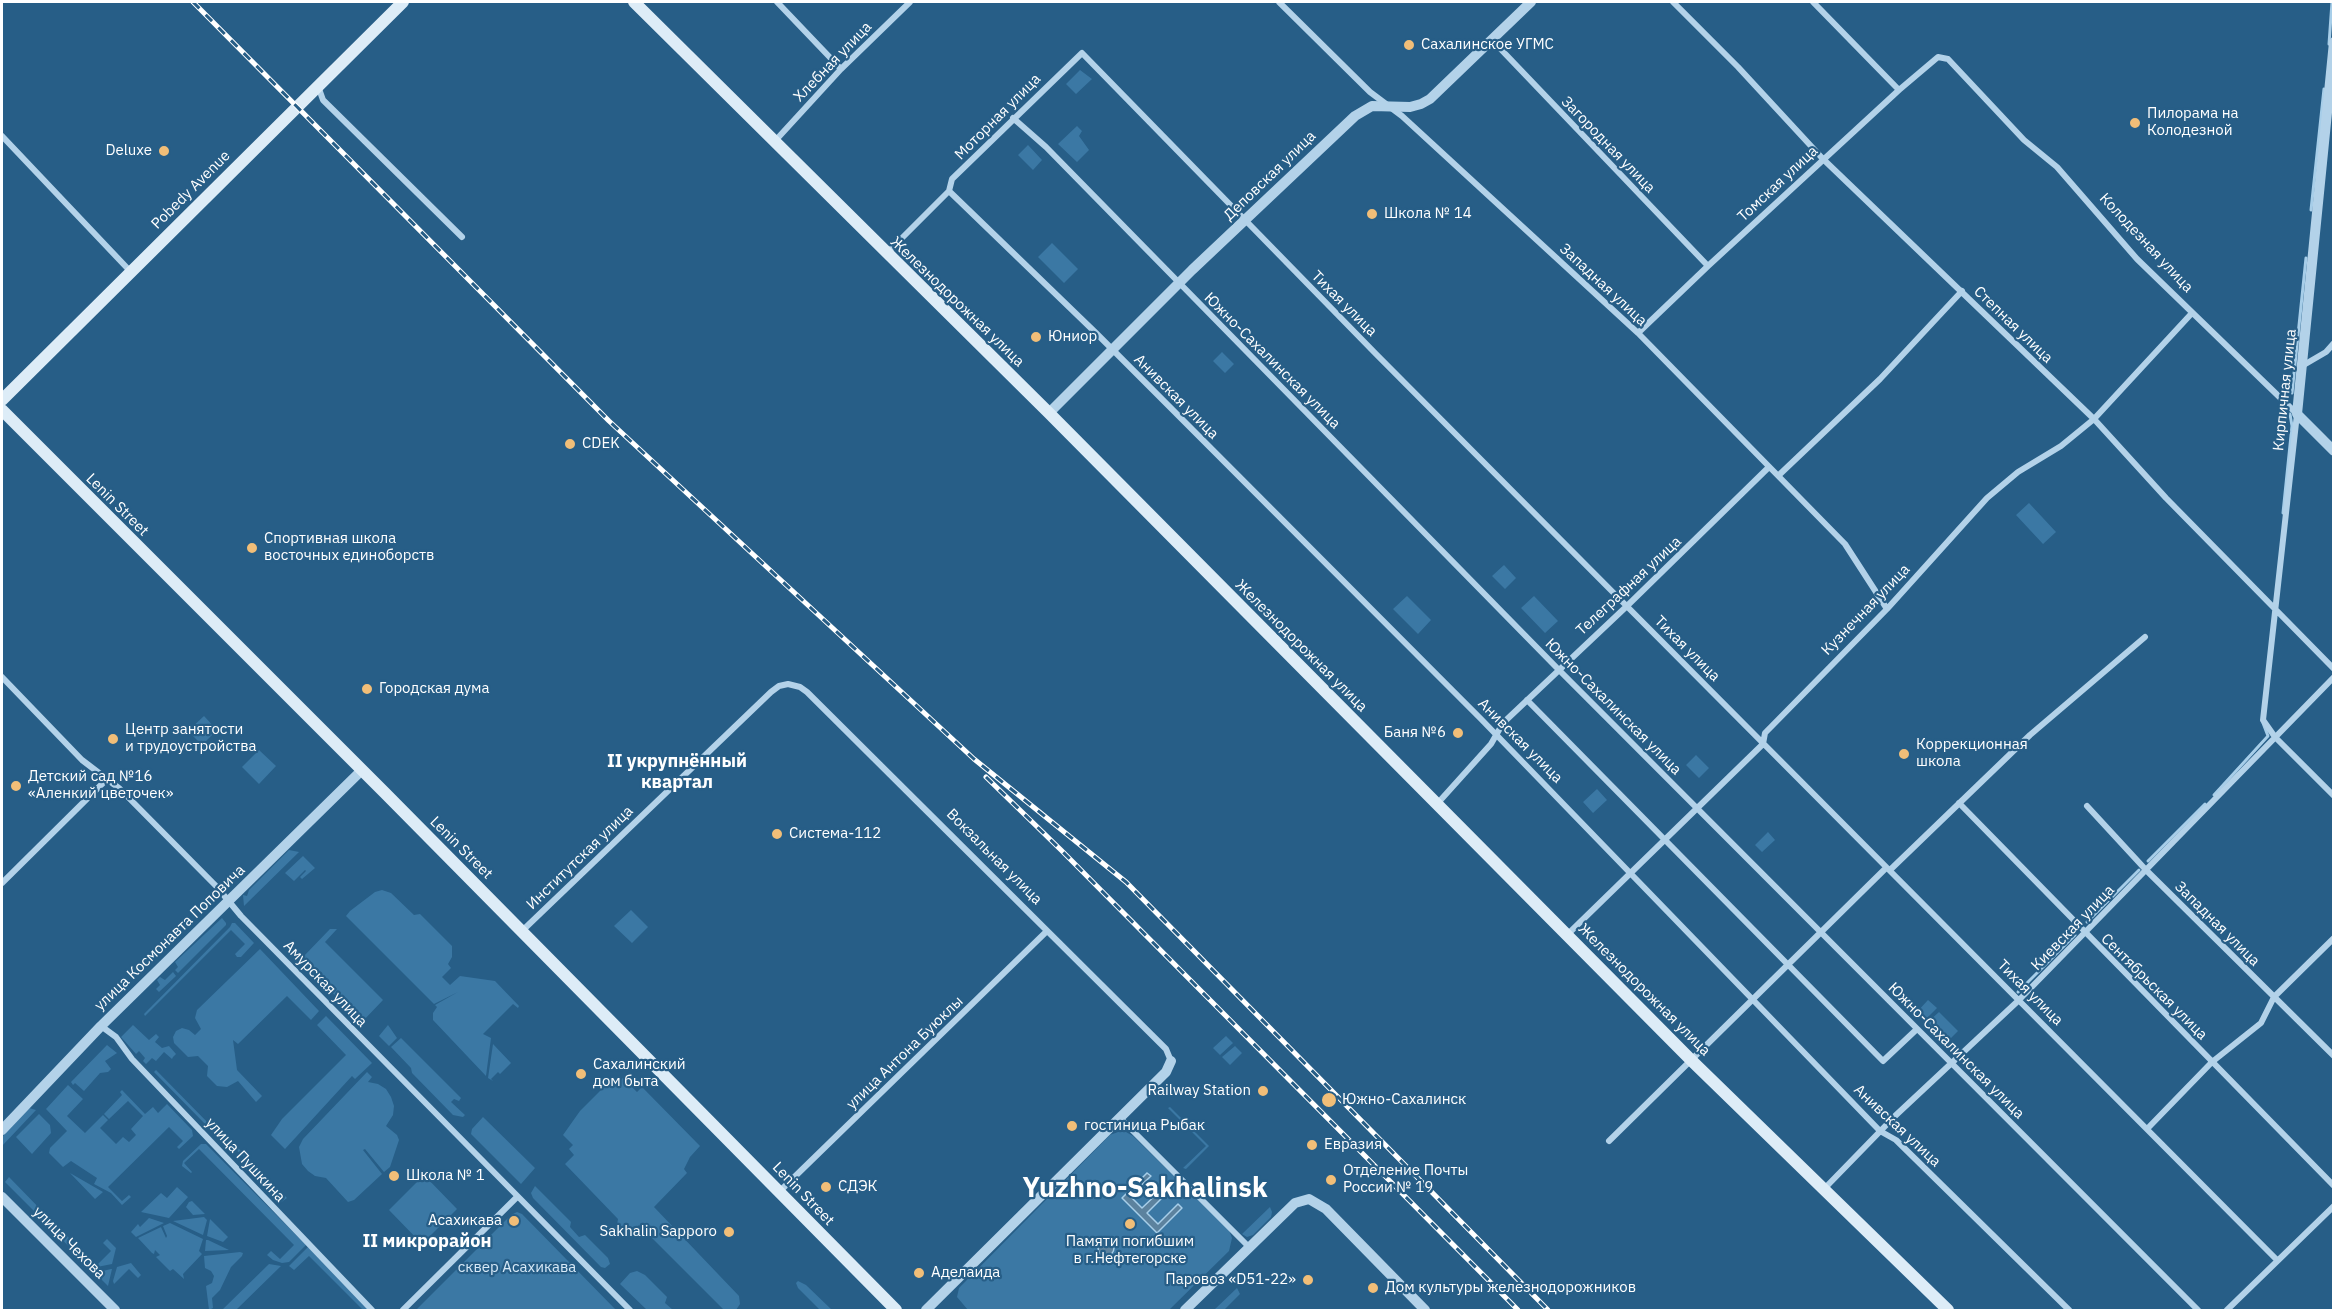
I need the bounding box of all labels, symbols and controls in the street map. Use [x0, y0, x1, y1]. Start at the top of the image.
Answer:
street label: Хлебная улица [790, 18, 876, 106]
place label: Сахалинское УГМС [1421, 36, 1554, 54]
marker: Сахалинское УГМС [1402, 38, 1416, 52]
street label: Моторная улица [951, 70, 1045, 164]
street label: Загородная улица [1557, 93, 1659, 197]
place label: Пилорама на Колодезной [2147, 105, 2239, 140]
marker: Пилорама на Колодезной [2128, 116, 2142, 130]
street label: Деповская улица [1220, 127, 1320, 225]
place label: Deluxe [105, 142, 152, 160]
street label: Томская улица [1734, 142, 1822, 226]
marker: Deluxe [157, 144, 171, 158]
street label: Pobedy Avenue [148, 147, 234, 233]
street label: Колодезная улица [2095, 190, 2197, 296]
place label: Школа № 14 [1384, 205, 1472, 223]
marker: Школа № 14 [1365, 207, 1379, 221]
street label: Железнодорожная улица [886, 233, 1028, 371]
street label: Западная улица [1556, 240, 1650, 330]
street label: Тихая улица [1307, 267, 1381, 341]
street label: Степная улица [1970, 283, 2056, 367]
street label: Южно-Сахалинская улица [1200, 289, 1344, 433]
place label: Юниор [1048, 328, 1097, 346]
street label: Кирпичная улица [2270, 328, 2300, 452]
marker: Юниор [1029, 330, 1043, 344]
street label: Анивская улица [1130, 351, 1222, 443]
place label: CDEK [582, 435, 620, 453]
marker: CDEK [563, 437, 577, 451]
street label: Lenin Street [82, 470, 152, 540]
place label: Спортивная школа восточных единоборств [264, 530, 434, 565]
street label: Телеграфная улица [1573, 533, 1685, 639]
marker: Спортивная школа восточных единоборств [245, 541, 259, 555]
street label: Кузнечная улица [1818, 561, 1914, 659]
street label: Железнодорожная улица [1231, 576, 1371, 716]
street label: Тихая улица [1650, 612, 1724, 686]
street label: Южно-Сахалинская улица [1541, 635, 1685, 779]
place label: Городская дума [379, 680, 489, 698]
marker: Городская дума [360, 682, 374, 696]
street label: Анивская улица [1474, 695, 1566, 787]
place label: Центр занятости и трудоустройства [125, 721, 256, 756]
place label: Баня №6 [1384, 724, 1446, 742]
marker: Баня №6 [1451, 726, 1465, 740]
marker: Центр занятости и трудоустройства [106, 732, 120, 746]
place label: Коррекционная школа [1916, 736, 2028, 771]
marker: Коррекционная школа [1897, 747, 1911, 761]
district label: II укрупнённый квартал [607, 751, 747, 794]
place label: Детский сад №16 «Аленкий цветочек» [28, 768, 173, 803]
marker: Детский сад №16 «Аленкий цветочек» [9, 779, 23, 793]
street label: Институтская улица [523, 802, 637, 914]
street label: Вокзальная улица [942, 805, 1046, 909]
street label: Lenin Street [426, 813, 496, 883]
place label: Система-112 [789, 825, 881, 843]
marker: Система-112 [770, 827, 784, 841]
street label: улица Космонавта Поповича [91, 861, 249, 1015]
street label: Западная улица [2171, 878, 2263, 970]
street label: Киевская улица [2028, 881, 2118, 975]
street label: Железнодорожная улица [1574, 920, 1714, 1060]
street label: Сентябрьская улица [2097, 930, 2211, 1044]
street label: Амурская улица [279, 937, 371, 1031]
street label: Тихая улица [1993, 956, 2067, 1030]
street label: Южно-Сахалинская улица [1884, 979, 2028, 1123]
street label: улица Антона Буюклы [843, 993, 967, 1113]
place label: Сахалинский дом быта [593, 1056, 686, 1091]
marker: Сахалинский дом быта [574, 1067, 588, 1081]
street label: Анивская улица [1850, 1081, 1944, 1171]
place label: Railway Station [1148, 1082, 1251, 1100]
marker: Railway Station [1256, 1084, 1270, 1098]
marker: Южно-Сахалинск [1320, 1091, 1338, 1109]
place label: Южно-Сахалинск [1342, 1091, 1466, 1109]
street label: улица Пушкина [201, 1114, 289, 1206]
place label: гостиница Рыбак [1084, 1117, 1205, 1135]
marker: гостиница Рыбак [1065, 1119, 1079, 1133]
place label: Евразия [1324, 1136, 1382, 1154]
marker: Евразия [1305, 1138, 1319, 1152]
street label: Lenin Street [768, 1159, 838, 1229]
place label: Отделение Почты России № 19 [1343, 1162, 1468, 1197]
place label: Школа № 1 [406, 1167, 485, 1185]
marker: Школа № 1 [387, 1169, 401, 1183]
district label: Yuzhno-Sakhalinsk [1023, 1173, 1267, 1205]
marker: Отделение Почты России № 19 [1324, 1173, 1338, 1187]
place label: СДЭК [838, 1178, 878, 1196]
marker: СДЭК [819, 1180, 833, 1194]
street label: улица Чехова [29, 1203, 109, 1283]
place label: Асахикава [428, 1212, 502, 1230]
marker: Асахикава [507, 1214, 521, 1228]
marker: Памяти погибшим в г.Нефтегорске [1123, 1217, 1137, 1231]
place label: Sakhalin Sapporo [600, 1223, 717, 1241]
marker: Sakhalin Sapporo [722, 1225, 736, 1239]
district label: II микрорайон [363, 1231, 491, 1253]
place label: Памяти погибшим в г.Нефтегорске [1066, 1233, 1194, 1268]
park label: сквер Асахикава [458, 1259, 576, 1277]
place label: Аделаида [931, 1264, 1000, 1282]
marker: Аделаида [912, 1266, 926, 1280]
place label: Паровоз «D51-22» [1165, 1271, 1296, 1289]
marker: Паровоз «D51-22» [1301, 1273, 1315, 1287]
place label: Дом культуры железнодорожников [1385, 1279, 1636, 1297]
marker: Дом культуры железнодорожников [1366, 1281, 1380, 1295]

